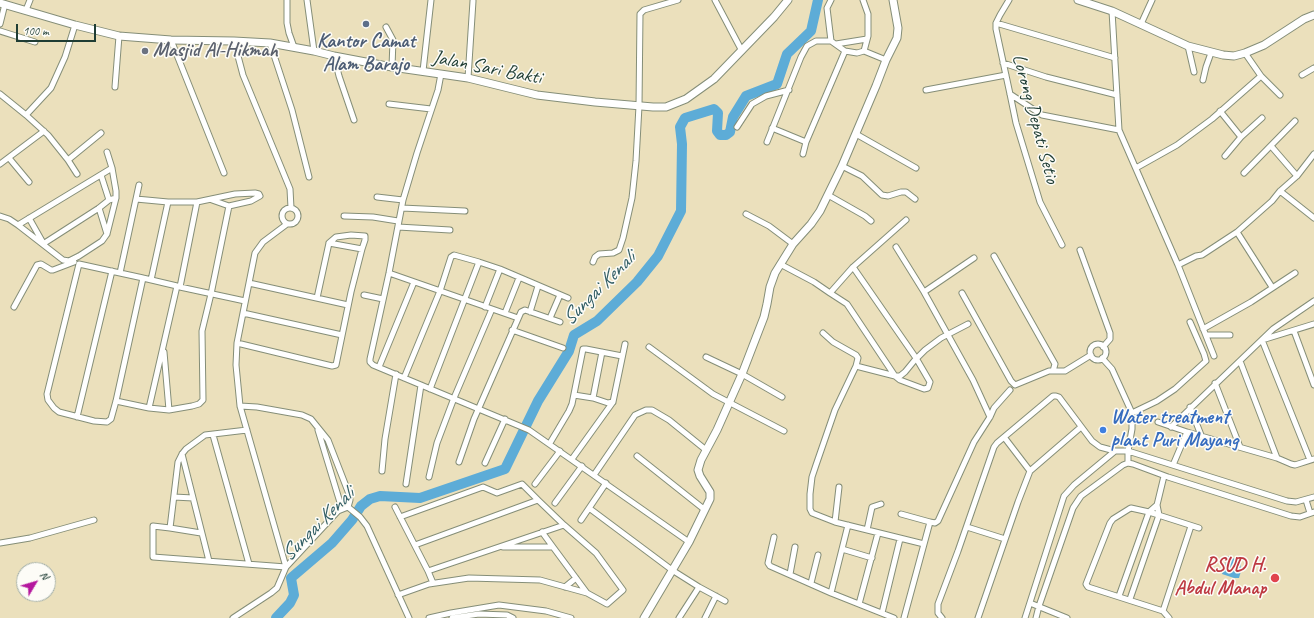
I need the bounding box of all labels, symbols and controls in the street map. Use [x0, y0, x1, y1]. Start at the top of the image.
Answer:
scale bar [18, 16, 98, 42]
marker: Kantor Camat Alam Barajo [361, 19, 371, 29]
text: 100 m [23, 23, 49, 39]
place label: Kantor Camat Alam Barajo [317, 30, 415, 77]
place label: Masjid Al-Hikmah [153, 39, 278, 63]
marker: Masjid Al-Hikmah [140, 46, 150, 56]
street label: Jalan Sari Bakti [430, 46, 544, 90]
street label: Lorong Depati Setio [1006, 52, 1064, 186]
water label: Sungai Kenali [557, 247, 641, 331]
place label: Water treatment plant Puri Mayang [1111, 406, 1238, 453]
marker: Water treatment plant Puri Mayang [1098, 425, 1108, 435]
water label: Sungai Kenali [276, 483, 360, 567]
place label: RSUD H. Abdul Manap [1175, 554, 1266, 601]
north arrow [16, 562, 56, 602]
text: N [37, 568, 52, 582]
marker: RSUD H. Abdul Manap [1269, 572, 1281, 584]

